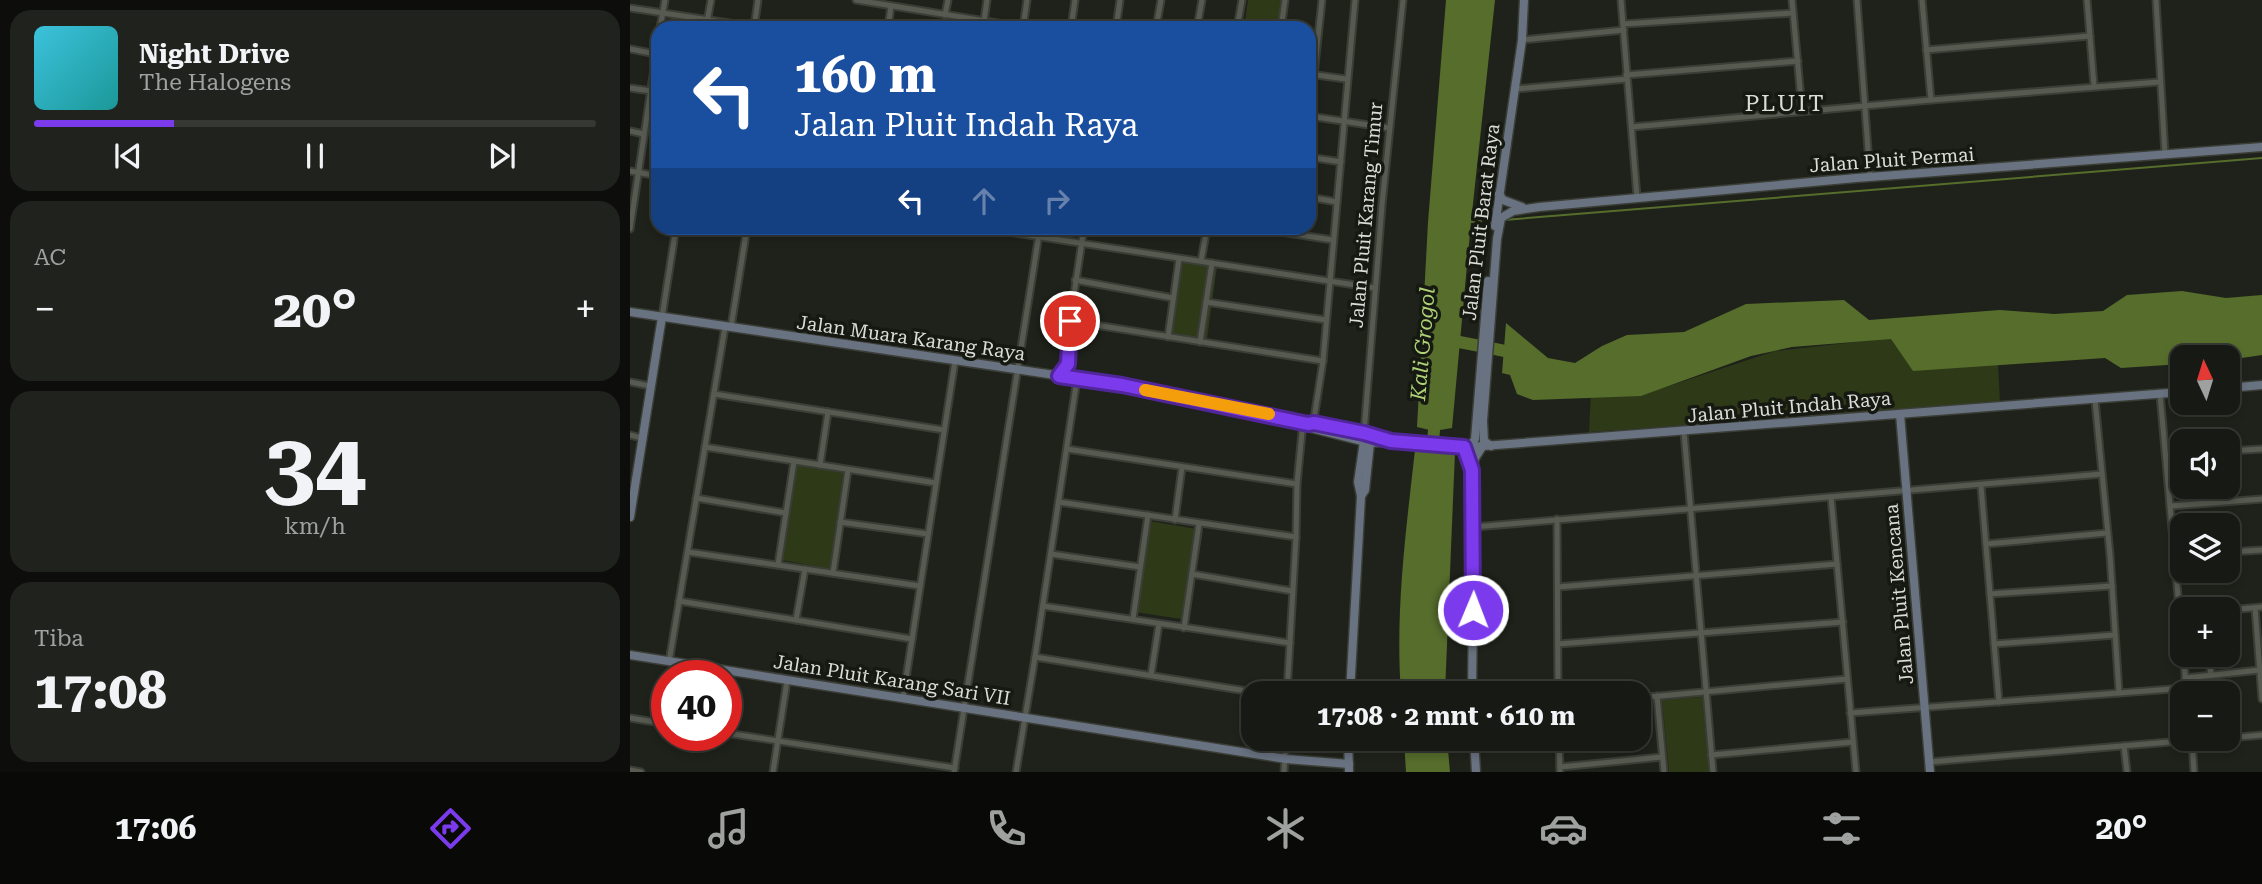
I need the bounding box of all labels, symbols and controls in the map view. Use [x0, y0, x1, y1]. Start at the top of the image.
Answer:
text: Night Drive [139, 39, 290, 69]
text: 160 m [794, 47, 936, 104]
icon: left [679, 49, 770, 140]
text: The Halogens [139, 69, 291, 96]
district label: PLUIT [1744, 90, 1826, 117]
street label: Jalan Pluit Karang Timur [1345, 101, 1387, 329]
text: Jalan Pluit Indah Raya [794, 106, 1138, 144]
street label: Jalan Pluit Barat Raya [1458, 122, 1505, 322]
icon: previous [109, 137, 147, 175]
icon: pause [296, 137, 334, 175]
icon: next [483, 137, 521, 175]
street label: Jalan Pluit Permai [1809, 143, 1975, 177]
icon: left [892, 182, 930, 220]
icon: ahead [965, 182, 1003, 220]
icon: right [1038, 182, 1076, 220]
text: AC [34, 244, 66, 271]
text: 20° [273, 279, 357, 340]
water label: Kali Grogol [1406, 286, 1440, 403]
text: − [34, 287, 55, 331]
text: + [575, 287, 596, 331]
pin [1040, 291, 1100, 351]
icon: arrive [1051, 302, 1089, 340]
street label: Jalan Muara Karang Raya [795, 311, 1027, 366]
north arrow [2170, 345, 2240, 415]
map controls [2170, 345, 2240, 751]
street label: Jalan Pluit Indah Raya [1686, 387, 1893, 427]
text: 34 [264, 414, 366, 520]
button: sound [2170, 429, 2240, 499]
street label: Jalan Pluit Kencana [1880, 502, 1918, 685]
text: km/h [284, 513, 346, 540]
button: layers [2170, 513, 2240, 583]
position arrow [1436, 573, 1510, 647]
button: + [2170, 597, 2240, 667]
text: Tiba [34, 625, 84, 652]
street label: Jalan Pluit Karang Sari VII [772, 650, 1012, 710]
text: 17:08 [34, 660, 167, 721]
speed limit sign: 40 [651, 660, 742, 751]
button: − [2170, 681, 2240, 751]
text: 17:08 · 2 mnt · 610 m [1317, 701, 1575, 731]
icon: directions [426, 804, 475, 853]
icon: music [704, 804, 753, 853]
icon: phone [982, 804, 1031, 853]
icon: climate [1261, 804, 1310, 853]
icon: car [1539, 804, 1588, 853]
icon: filters [1817, 804, 1866, 853]
text: 17:06 [115, 809, 196, 847]
text: 20° [2096, 809, 2147, 847]

